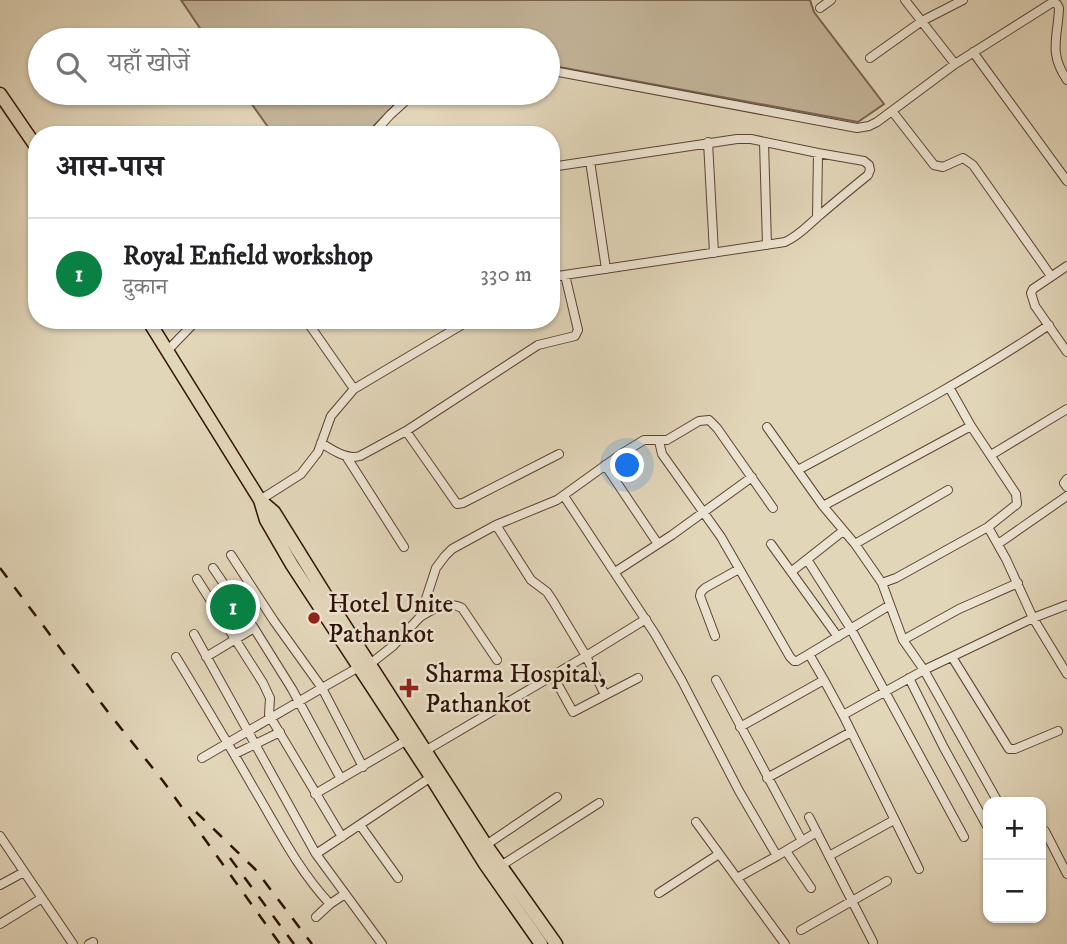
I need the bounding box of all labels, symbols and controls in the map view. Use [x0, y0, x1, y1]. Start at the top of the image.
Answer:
search box [28, 28, 560, 105]
text: यहाँ खोजें [108, 47, 190, 80]
icon: search [52, 48, 90, 86]
text: आस-पास [56, 149, 164, 186]
text: Royal Enfield workshop [123, 240, 373, 273]
text: 1 [75, 260, 83, 289]
text: 330 m [480, 260, 532, 289]
text: दुकान [123, 273, 167, 302]
your location [610, 448, 644, 482]
pin: 1 [210, 581, 256, 633]
place label: Hotel Unite Pathankot [328, 588, 453, 651]
marker: Hotel Unite Pathankot [306, 610, 322, 626]
place label: Sharma Hospital, Pathankot [425, 658, 606, 721]
marker: Sharma Hospital, Pathankot [399, 678, 419, 698]
map controls [983, 797, 1046, 923]
button: + [983, 797, 1046, 860]
button: − [983, 860, 1046, 923]

